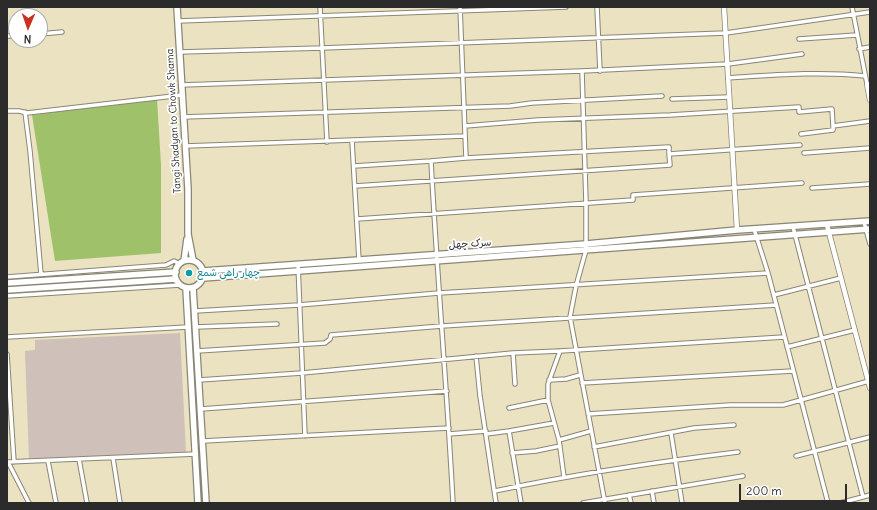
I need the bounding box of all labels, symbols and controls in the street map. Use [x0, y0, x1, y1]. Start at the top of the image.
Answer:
north arrow [8, 8, 48, 48]
text: N [24, 32, 32, 46]
street label: Tangi Shadyan to Chowk Shama [164, 48, 184, 194]
street label: سرک چهل [448, 237, 492, 251]
place label: چهار راهی شمع [197, 267, 260, 279]
marker: چهار راهی شمع [184, 268, 194, 278]
scale bar [741, 476, 849, 502]
text: 200 m [746, 483, 782, 498]

